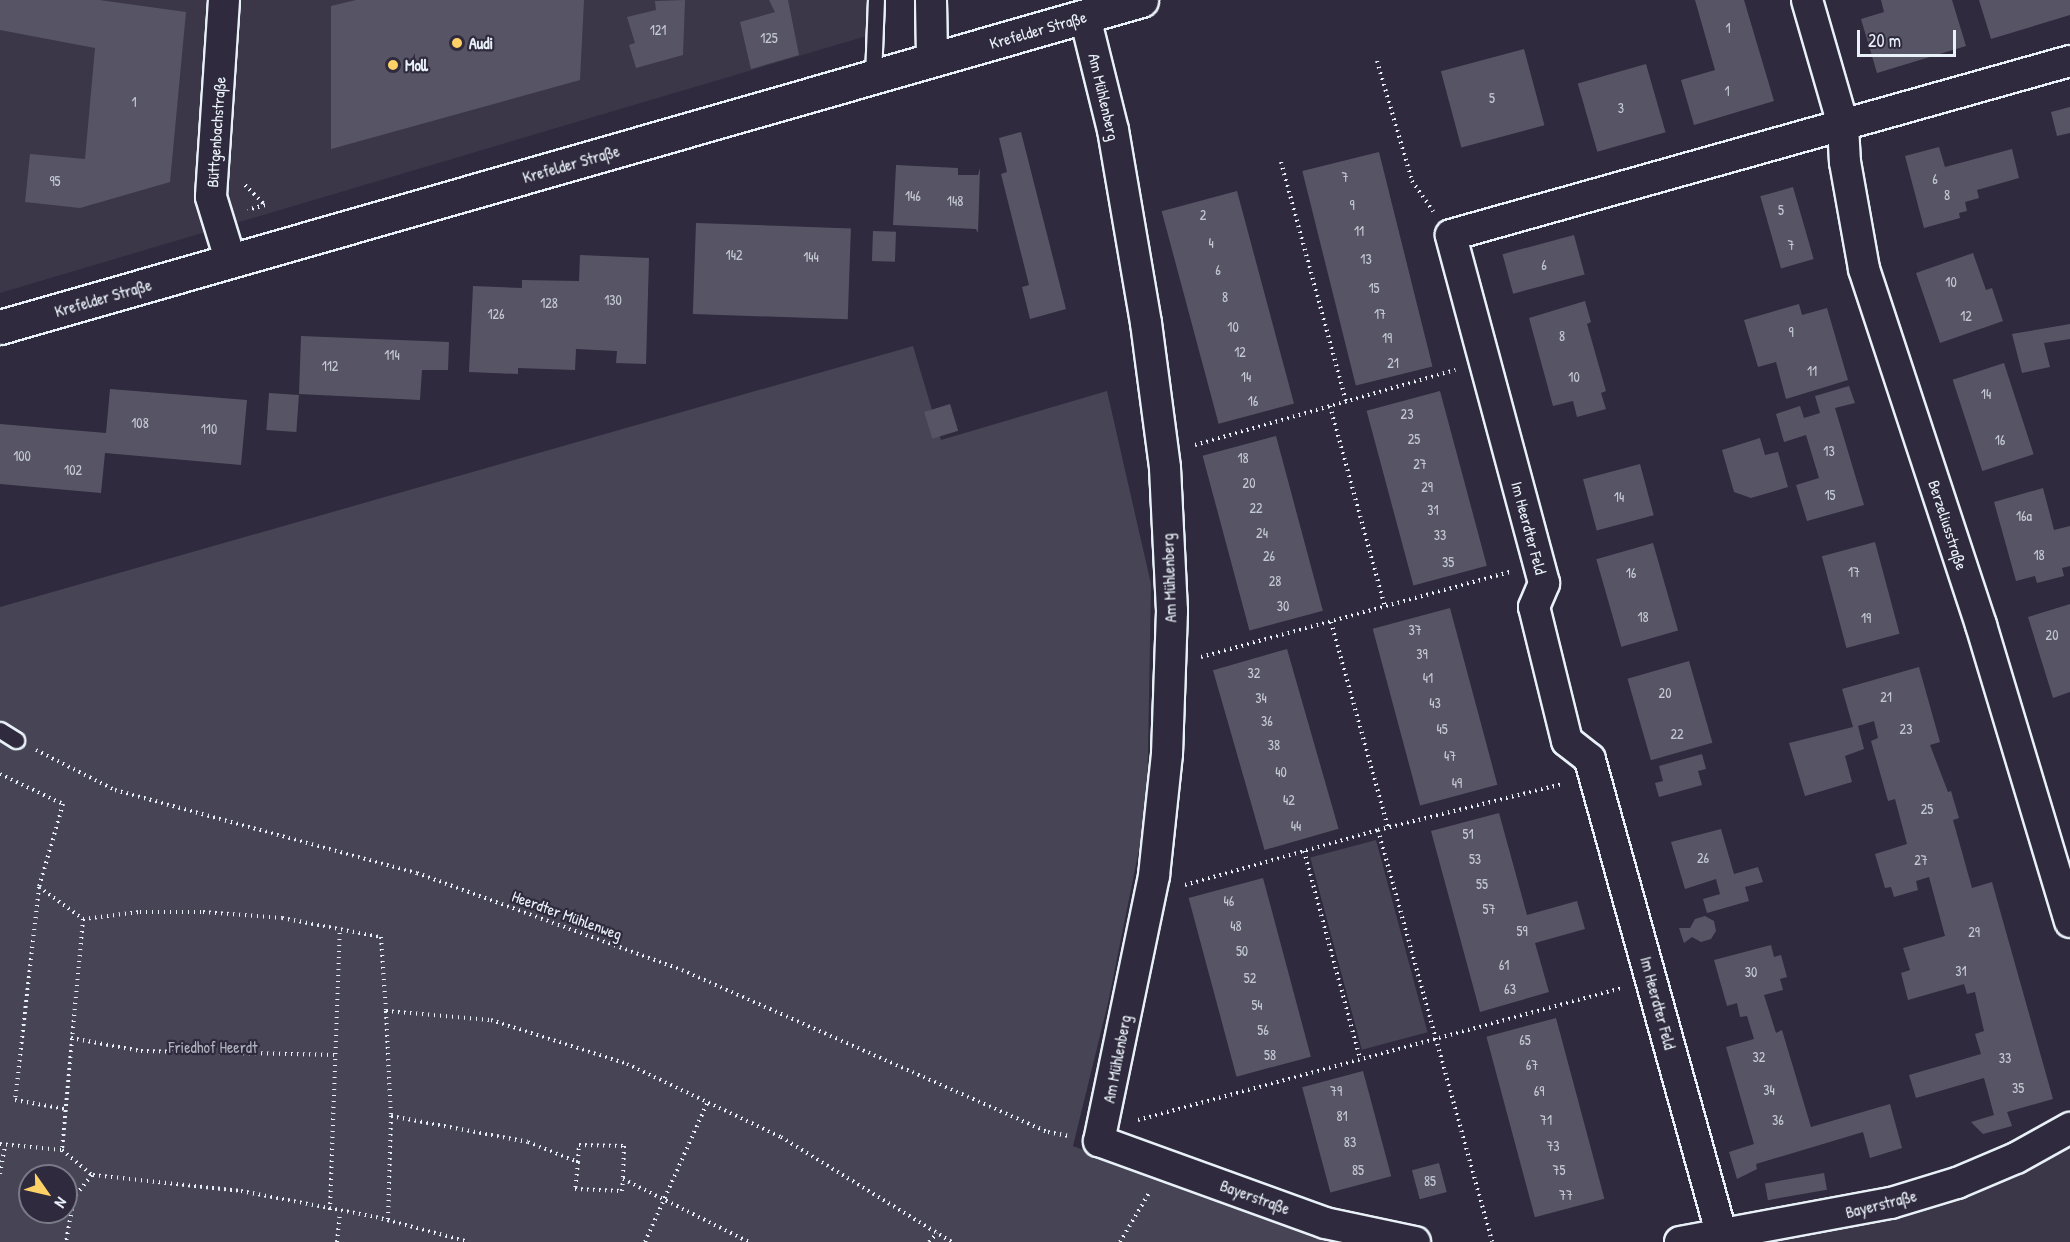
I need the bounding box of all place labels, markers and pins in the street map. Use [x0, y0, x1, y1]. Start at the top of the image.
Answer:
place label: Audi [469, 33, 493, 53]
marker: Audi [450, 36, 464, 50]
place label: Moll [405, 55, 428, 75]
marker: Moll [386, 58, 400, 72]

